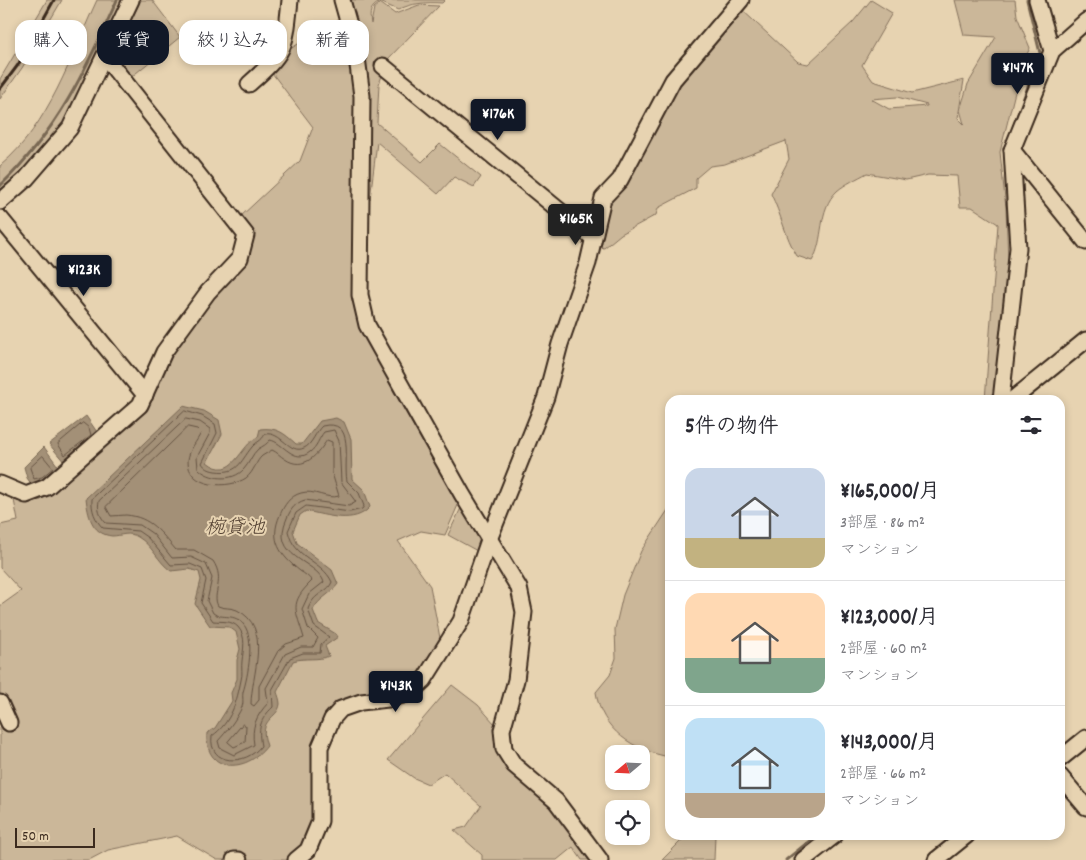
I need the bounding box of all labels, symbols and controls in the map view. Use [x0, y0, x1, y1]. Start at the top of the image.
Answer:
chip: 購入 [15, 20, 87, 65]
chip: 賃貸 [97, 20, 169, 65]
chip: 絞り込み [179, 20, 287, 65]
chip: 新着 [297, 20, 369, 65]
pin: ¥147K [983, 52, 1053, 95]
text: ¥147K [1002, 57, 1034, 80]
pin: ¥176K [463, 98, 533, 141]
text: ¥176K [482, 103, 514, 126]
pin: ¥165K [541, 204, 611, 246]
text: ¥165K [559, 208, 593, 231]
pin: ¥123K [49, 254, 119, 297]
text: ¥123K [68, 259, 100, 282]
icon: filters [1017, 411, 1045, 439]
text: 5件の物件 [685, 413, 779, 443]
text: ¥165,000/月 [840, 478, 940, 508]
icon: home [725, 488, 785, 548]
text: 3部屋 · 86 m² [840, 512, 925, 535]
water label: 椀貸池 [205, 515, 266, 543]
text: マンション [840, 539, 919, 562]
text: ¥123,000/月 [840, 604, 939, 634]
icon: home [725, 613, 785, 673]
text: 2部屋 · 60 m² [840, 638, 927, 661]
text: マンション [840, 665, 919, 688]
pin: ¥143K [361, 670, 431, 713]
text: ¥143K [380, 675, 412, 698]
text: ¥143,000/月 [840, 729, 938, 759]
icon: home [725, 738, 785, 798]
north arrow [605, 745, 650, 790]
map controls [605, 745, 650, 845]
text: 2部屋 · 66 m² [840, 763, 926, 786]
text: マンション [840, 790, 919, 813]
button: locate [605, 800, 650, 845]
scale bar [15, 825, 95, 848]
text: 50 m [22, 827, 49, 847]

